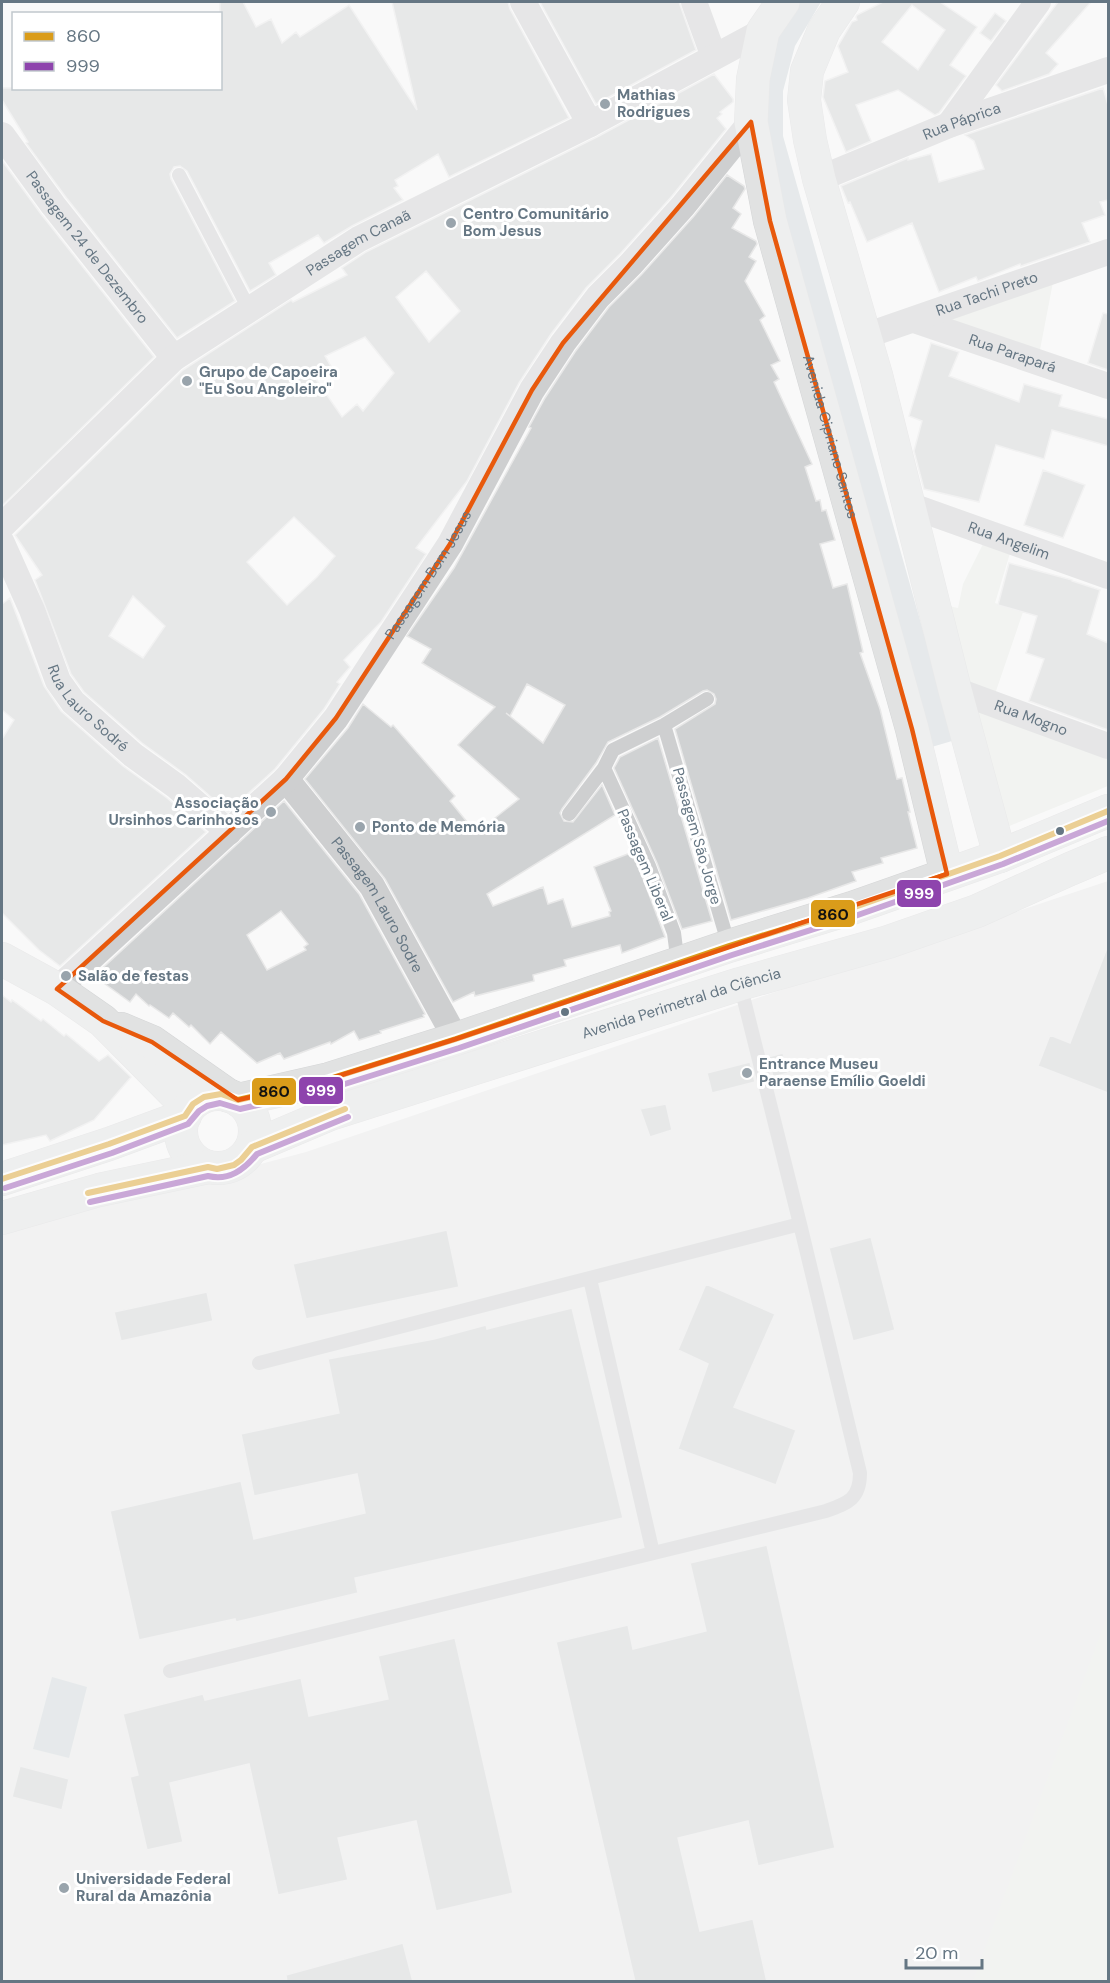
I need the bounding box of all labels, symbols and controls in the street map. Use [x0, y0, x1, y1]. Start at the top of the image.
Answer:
legend [12, 12, 222, 90]
text: 860 [66, 24, 101, 48]
text: 999 [66, 54, 100, 78]
place label: Mathias Rodrigues [617, 85, 690, 122]
marker: Mathias Rodrigues [598, 97, 612, 111]
street label: Rua Páprica [920, 98, 1003, 145]
street label: Passagem 24 de Dezembro [21, 167, 153, 328]
place label: Centro Comunitário Bom Jesus [463, 204, 609, 241]
street label: Passagem Canaã [302, 205, 414, 281]
marker: Centro Comunitário Bom Jesus [444, 216, 458, 230]
street label: Rua Tachi Preto [933, 267, 1041, 321]
street label: Rua Parapará [966, 329, 1059, 378]
street label: Avenida Cipriano Santos [798, 352, 863, 521]
place label: Grupo de Capoeira "Eu Sou Angoleiro" [199, 362, 338, 399]
marker: Grupo de Capoeira "Eu Sou Angoleiro" [180, 374, 194, 388]
street label: Passagem Bom Jesus [380, 507, 476, 643]
street label: Rua Angelim [965, 517, 1052, 564]
street label: Rua Lauro Sodré [43, 662, 133, 756]
street label: Rua Mogno [992, 695, 1071, 740]
street label: Passagem São Jorge [668, 765, 726, 907]
place label: Associação Ursinhos Carinhosos [108, 793, 259, 830]
marker: Associação Ursinhos Carinhosos [264, 805, 278, 819]
street label: Passagem Liberal [612, 806, 678, 924]
place label: Ponto de Memória [372, 817, 505, 837]
marker: Ponto de Memória [353, 820, 367, 834]
unlabelled marker [1054, 825, 1066, 837]
street label: Passagem Lauro Sodre [327, 833, 428, 976]
line badge: 999 [896, 879, 942, 908]
text: 999 [904, 883, 934, 904]
line badge: 860 [810, 899, 856, 928]
text: 860 [817, 904, 849, 925]
street label: Avenida Perimetral da Ciência [579, 963, 783, 1044]
place label: Salão de festas [78, 966, 189, 986]
marker: Salão de festas [59, 969, 73, 983]
unlabelled marker [559, 1006, 571, 1018]
place label: Entrance Museu Paraense Emílio Goeldi [759, 1054, 926, 1091]
marker: Entrance Museu Paraense Emílio Goeldi [740, 1066, 754, 1080]
line badge: 999 [298, 1076, 344, 1105]
line badge: 860 [251, 1077, 297, 1106]
text: 999 [306, 1080, 336, 1101]
text: 860 [258, 1081, 290, 1102]
place label: Universidade Federal Rural da Amazônia [76, 1869, 231, 1906]
marker: Universidade Federal Rural da Amazônia [57, 1881, 71, 1895]
scale bar [906, 1932, 982, 1970]
text: 20 m [915, 1941, 958, 1965]

